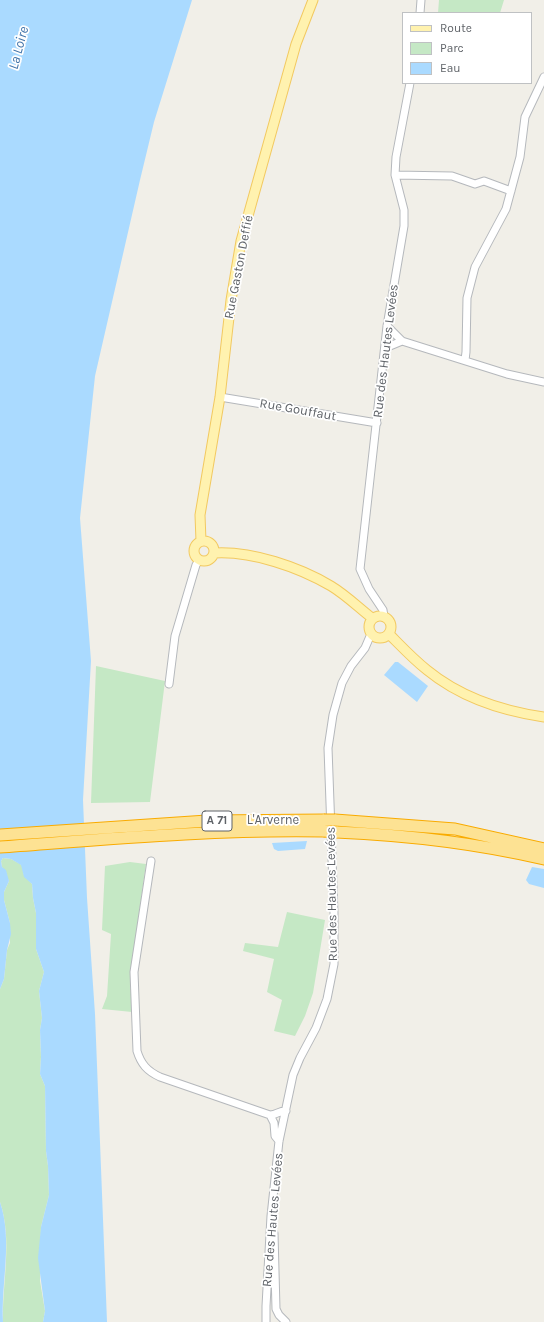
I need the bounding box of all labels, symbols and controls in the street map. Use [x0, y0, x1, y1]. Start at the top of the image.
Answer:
legend [402, 12, 532, 84]
text: Route [440, 21, 472, 35]
water label: La Loire [5, 25, 33, 71]
text: Parc [440, 41, 464, 55]
text: Eau [440, 61, 461, 75]
street label: Rue Gaston Deffié [221, 214, 257, 320]
street label: Rue des Hautes Levées [370, 283, 402, 419]
street label: Rue Gouffaut [258, 396, 338, 424]
road number: A 71 [202, 811, 232, 831]
street label: L'Arverne [247, 812, 299, 828]
street label: Rue des Hautes Levées [323, 827, 341, 961]
street label: Rue des Hautes Levées [259, 1152, 287, 1288]

